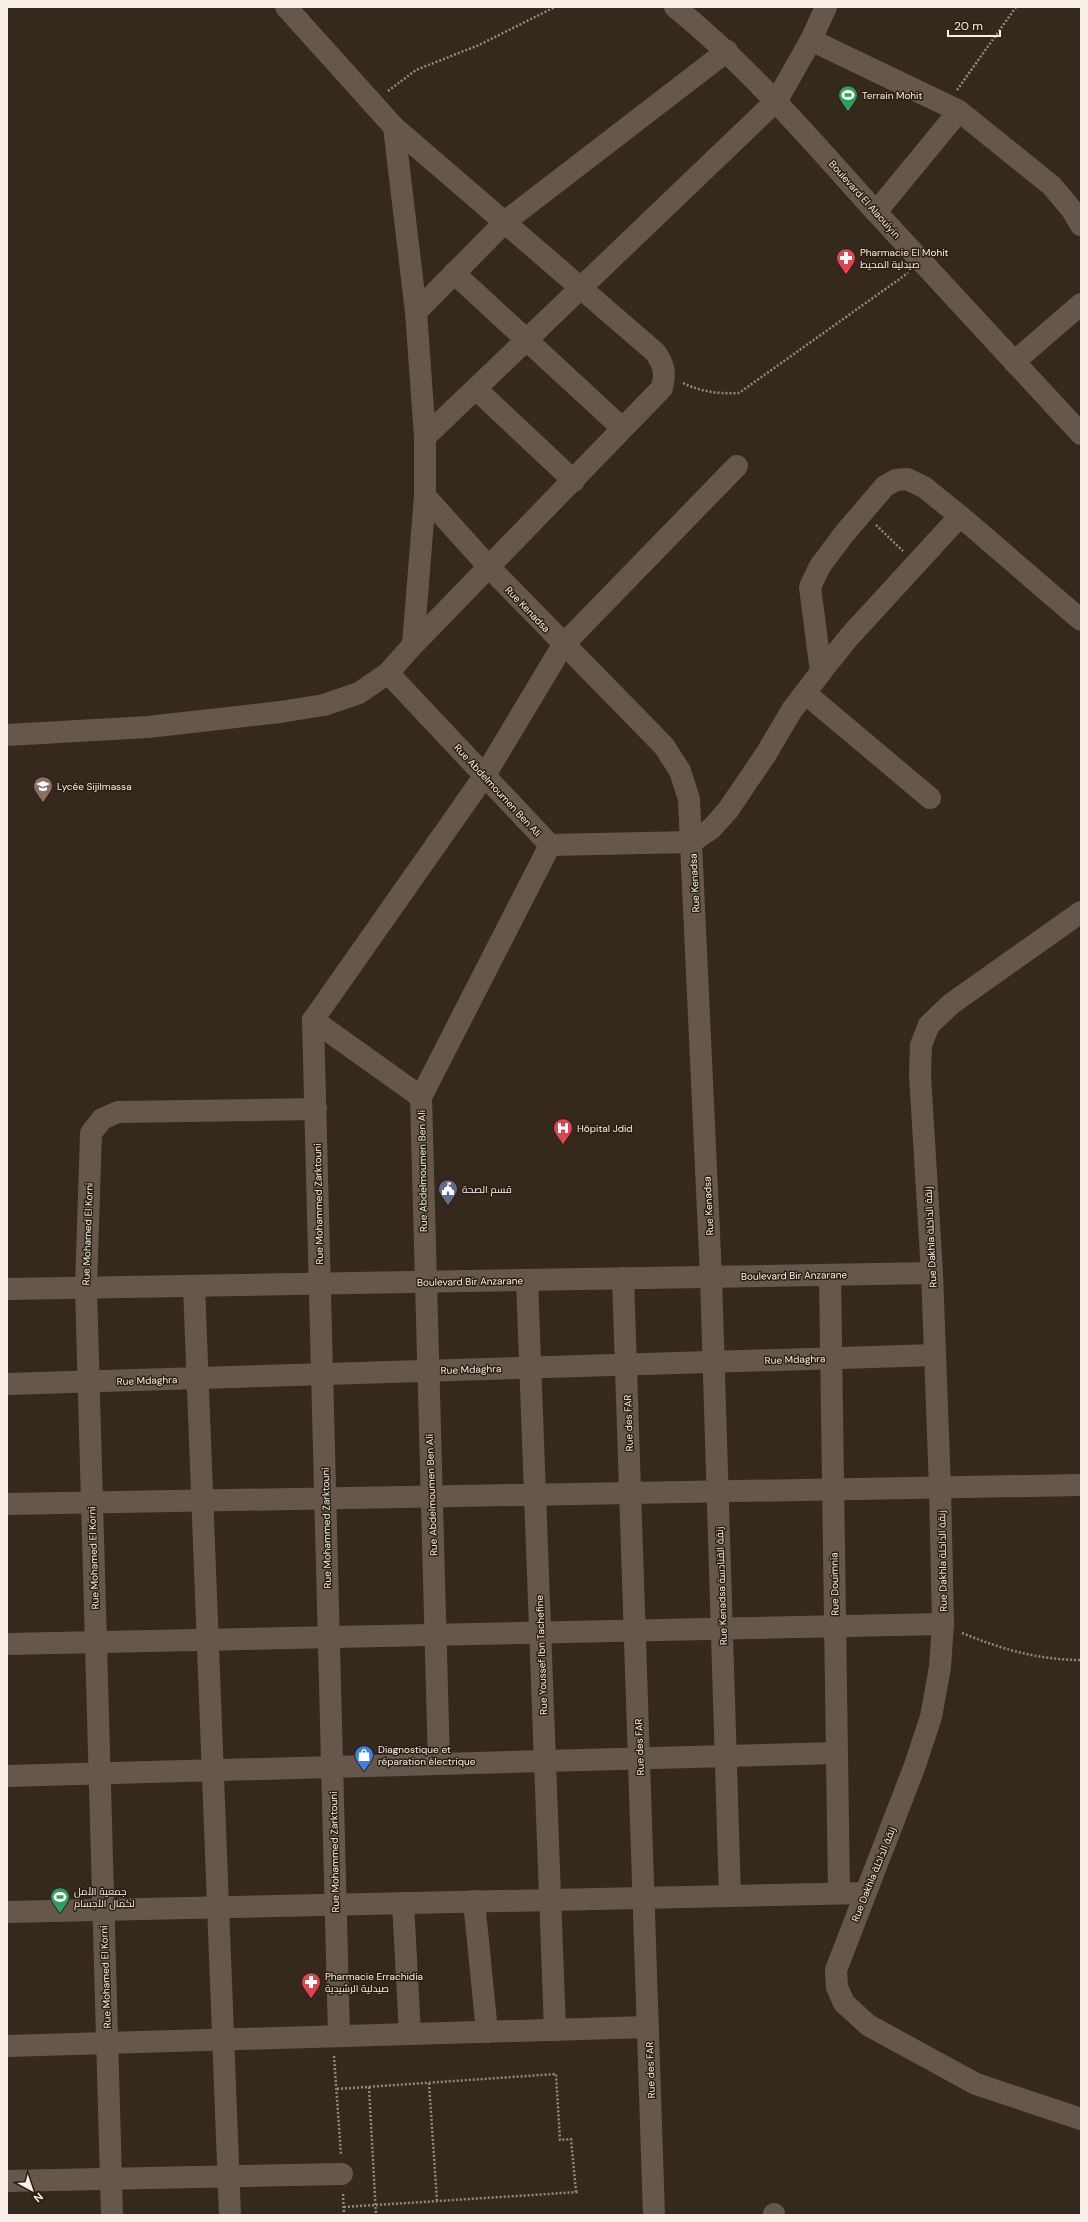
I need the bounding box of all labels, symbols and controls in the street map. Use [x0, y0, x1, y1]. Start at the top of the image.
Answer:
scale bar [948, 12, 1000, 38]
text: 20 m [954, 18, 983, 34]
sports icon: Terrain Mohit [837, 84, 859, 112]
place label: Terrain Mohit [862, 89, 923, 102]
street label: Boulevard El Alaouiyin [826, 157, 903, 241]
place label: Pharmacie El Mohit صيدلية المحيط [860, 246, 949, 271]
pharmacy icon: Pharmacie El Mohit صيدلية المحيط [835, 247, 857, 275]
street label: Rue Kenadsa [502, 584, 553, 635]
street label: Rue Abdelmoumen Ben Ali [451, 741, 544, 839]
school or university icon: Lycée Sijilmassa [32, 775, 54, 803]
place label: Lycée Sijilmassa [57, 780, 132, 793]
street label: Rue Kenadsa [686, 853, 703, 913]
street label: Rue Abdelmoumen Ben Ali [415, 1110, 430, 1232]
hospital icon: Hôpital Jdid [552, 1117, 574, 1145]
place label: Hôpital Jdid [577, 1122, 633, 1135]
street label: Rue Mohammed Zarktouni [311, 1143, 326, 1265]
street label: Rue Kenadsa [700, 1176, 717, 1236]
public building icon: قسم الصحة [437, 1178, 459, 1206]
street label: Rue Mohamed El Korni [79, 1182, 96, 1286]
place label: قسم الصحة [462, 1183, 512, 1197]
street label: Rue Dakhla زنقة الداخلة [921, 1186, 940, 1288]
street label: Boulevard Bir Anzarane [741, 1268, 847, 1283]
street label: Boulevard Bir Anzarane [417, 1274, 523, 1289]
street label: Rue Mdaghra [765, 1352, 826, 1367]
street label: Rue Mdaghra [441, 1362, 502, 1377]
street label: Rue Mdaghra [117, 1373, 178, 1388]
street label: Rue des FAR [621, 1394, 636, 1452]
street label: Rue Abdelmoumen Ben Ali [423, 1434, 440, 1556]
street label: Rue Mohammed Zarktouni [319, 1467, 334, 1589]
street label: Rue Mohamed El Korni [85, 1506, 102, 1610]
street label: Rue Dakhla زنقة الداخلة [935, 1510, 950, 1612]
street label: Rue Kenadsa زنقة القنادسة [713, 1527, 730, 1645]
street label: Rue Douimnia [827, 1552, 842, 1616]
street label: Rue Youssef Ibn Tachefine [533, 1595, 550, 1715]
street label: Rue des FAR [632, 1718, 647, 1776]
place label: Diagnostique et réparation électrique [378, 1743, 476, 1768]
shop icon: Diagnostique et réparation électrique [353, 1744, 375, 1772]
street label: Rue Mohammed Zarktouni [327, 1791, 342, 1913]
street label: Rue Dakhla زنقة الداخلة [848, 1825, 898, 1924]
place label: جمعية الأمل لكمال الأجسام [74, 1885, 135, 1911]
sports icon: جمعية الأمل لكمال الأجسام [49, 1886, 71, 1914]
street label: Rue Mohamed El Korni [97, 1925, 114, 2029]
place label: Pharmacie Errachidia صيدلية الرشيدية [325, 1970, 423, 1995]
pharmacy icon: Pharmacie Errachidia صيدلية الرشيدية [300, 1971, 322, 1999]
street label: Rue des FAR [643, 2041, 658, 2099]
north arrow [12, 2170, 52, 2210]
text: N [31, 2190, 46, 2206]

